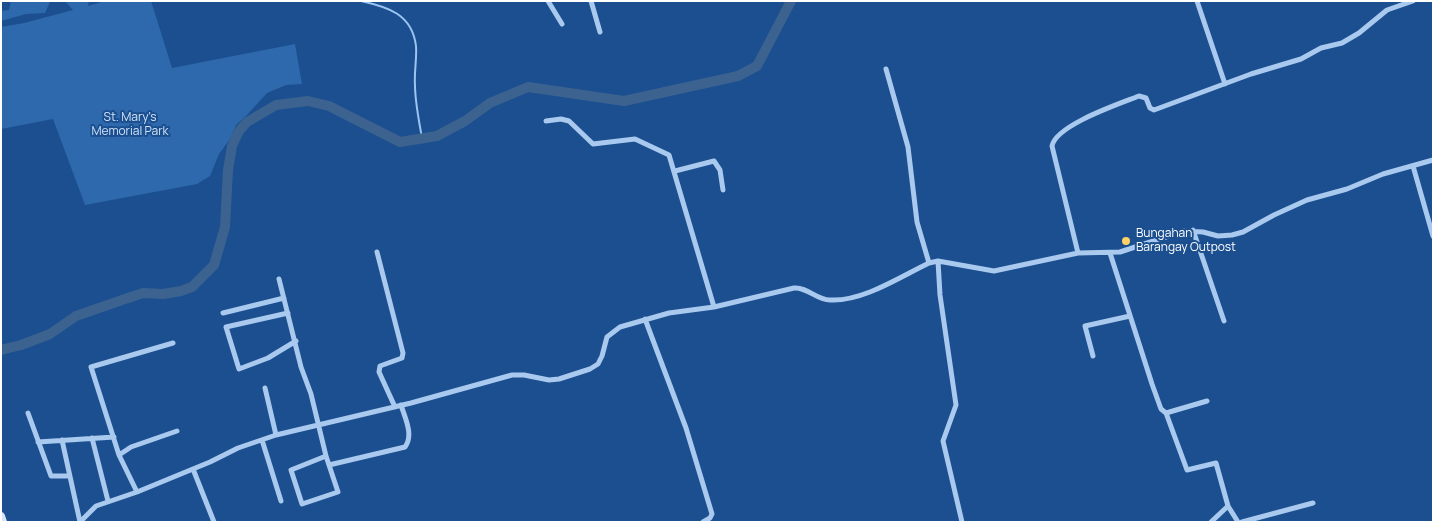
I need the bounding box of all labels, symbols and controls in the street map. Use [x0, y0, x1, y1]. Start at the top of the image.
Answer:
park label: St. Mary's Memorial Park [91, 111, 169, 139]
place label: Bungahan Barangay Outpost [1136, 227, 1236, 255]
marker: Bungahan Barangay Outpost [1120, 235, 1132, 247]

